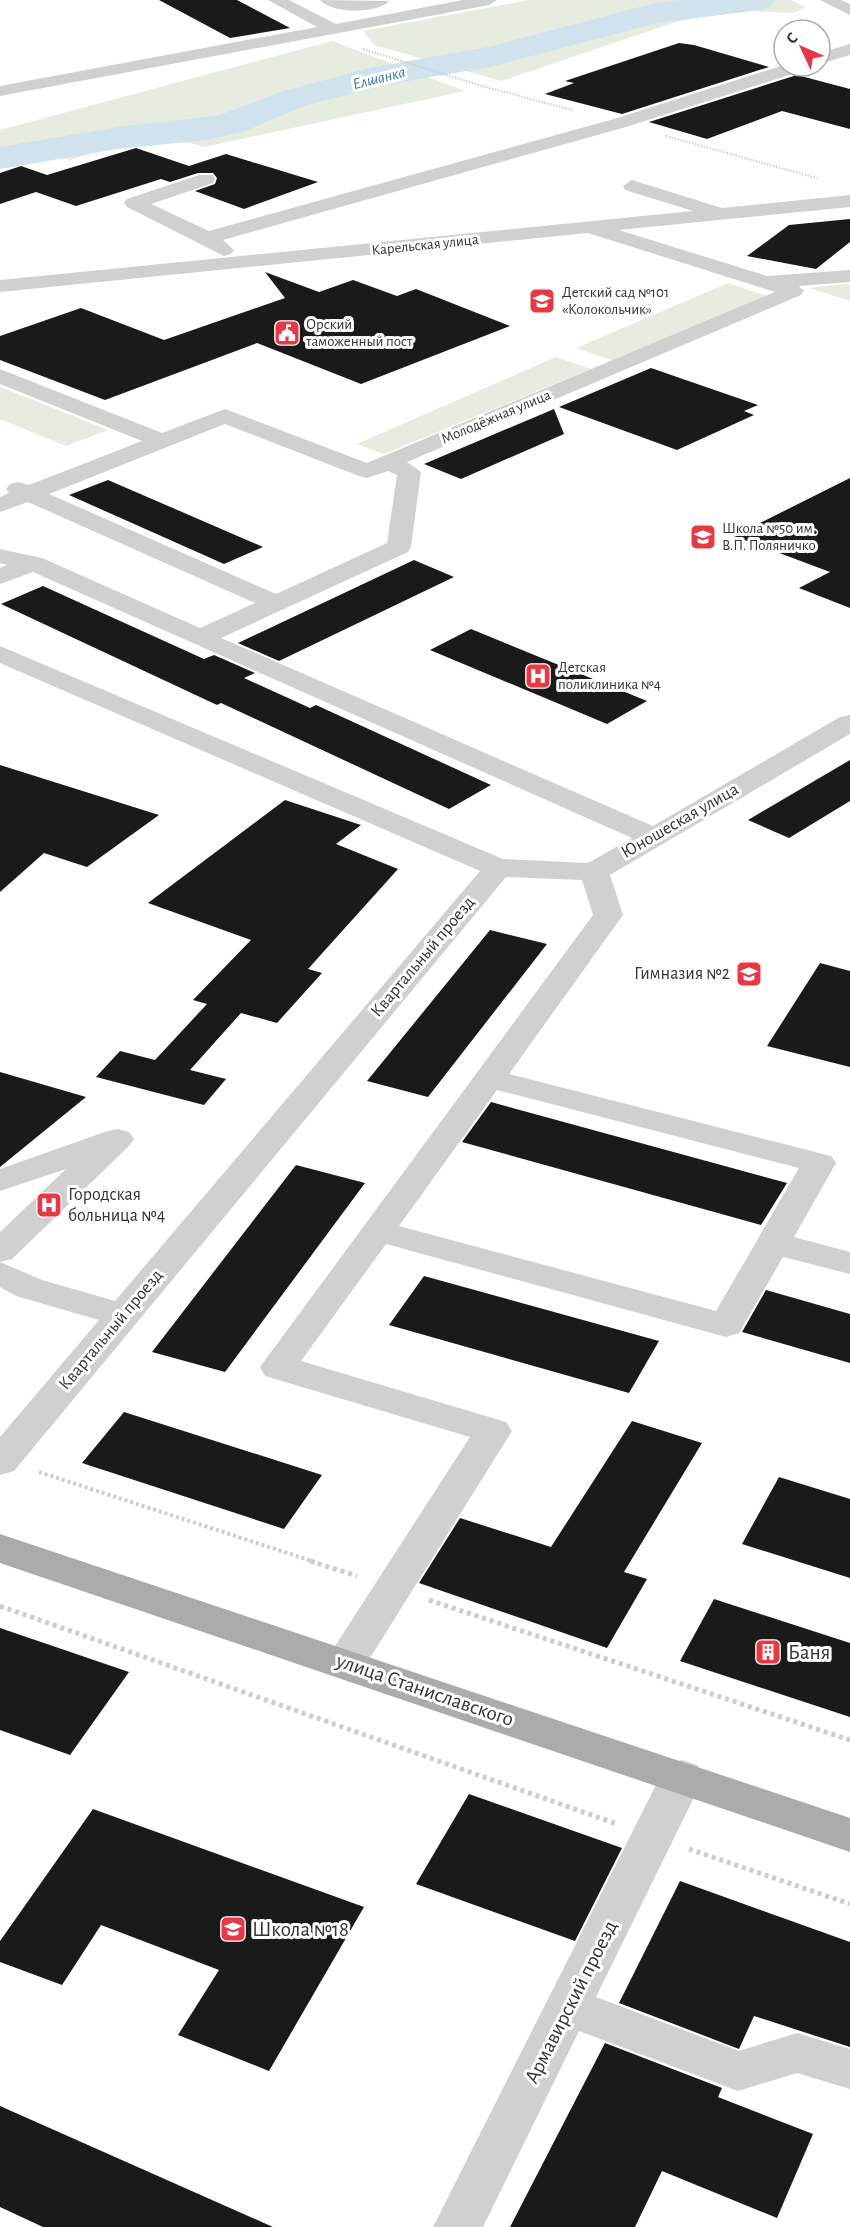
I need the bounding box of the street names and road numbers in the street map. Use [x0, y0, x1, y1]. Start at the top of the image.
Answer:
street label: Карельская улица [371, 232, 479, 258]
street label: Молодёжная улица [439, 387, 553, 447]
street label: Юношеская улица [618, 780, 742, 862]
street label: Квартальный проезд [368, 893, 478, 1021]
street label: Квартальный проезд [56, 1266, 166, 1394]
street label: улица Станиславского [333, 1649, 516, 1730]
street label: Армавирский проезд [521, 1917, 621, 2087]

